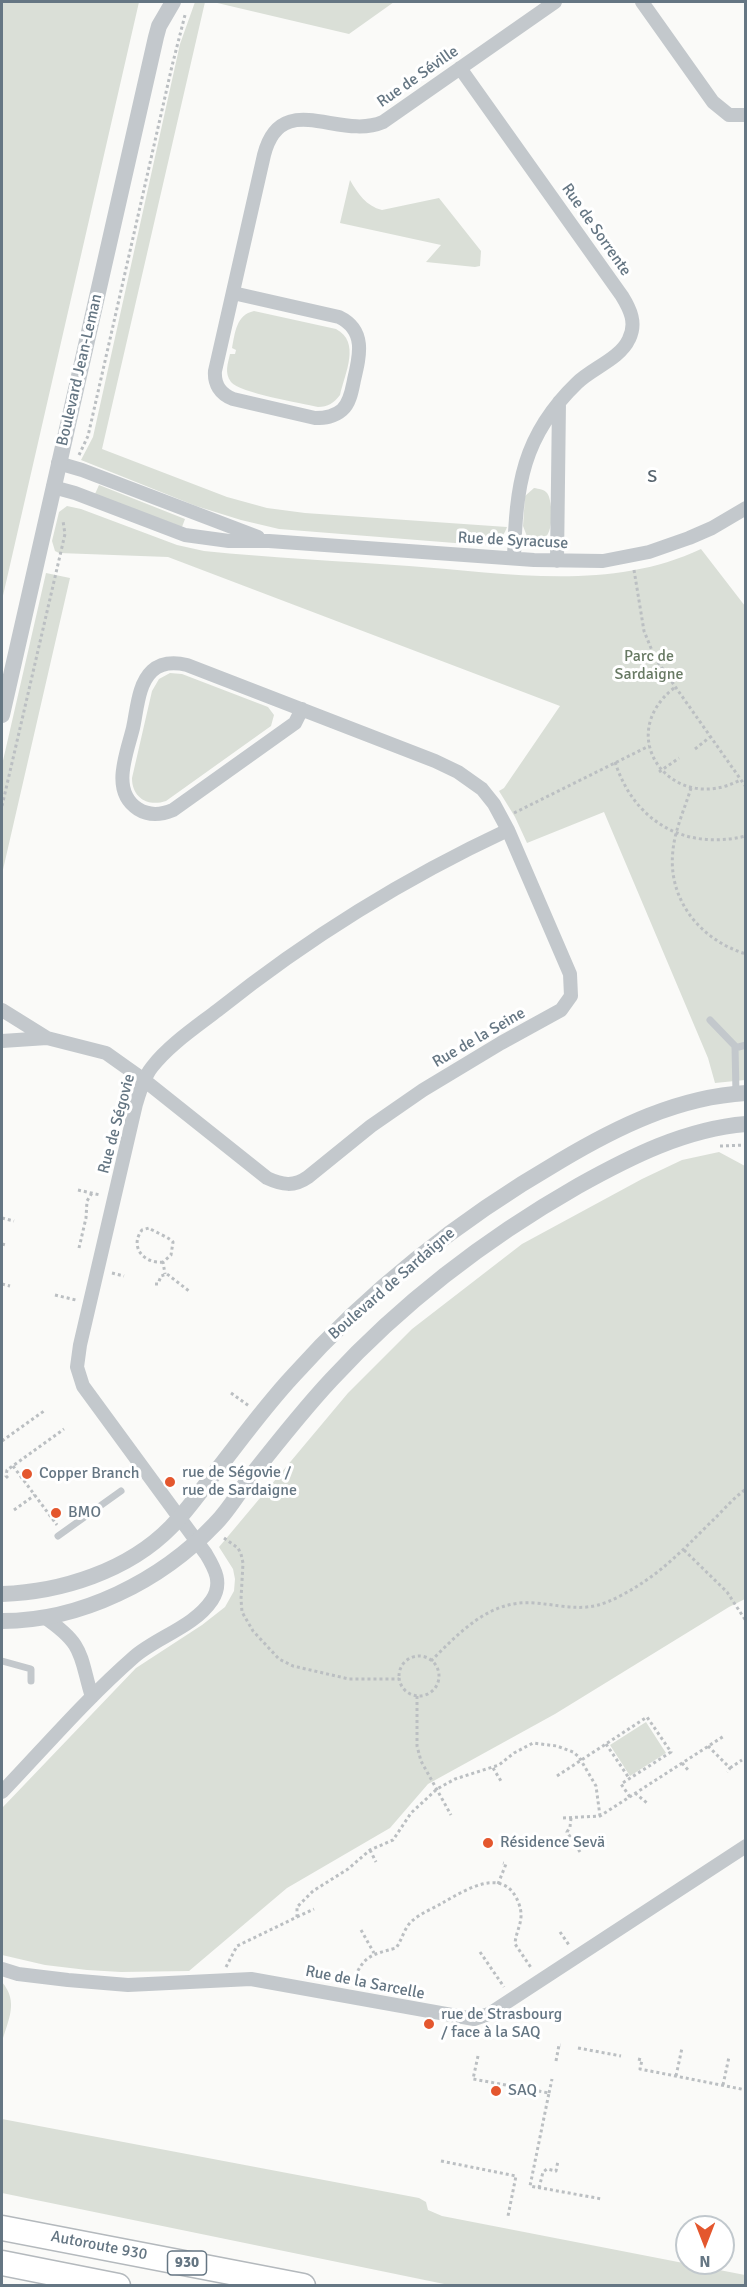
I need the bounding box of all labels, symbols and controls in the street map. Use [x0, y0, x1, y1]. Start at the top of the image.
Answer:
street label: Rue de Séville [374, 42, 462, 112]
street label: Rue de Sorrente [557, 180, 635, 280]
street label: Boulevard Jean-Leman [53, 292, 107, 448]
district label: S [647, 466, 659, 488]
street label: Rue de Syracuse [457, 529, 569, 553]
park label: Parc de Sardaigne [615, 647, 683, 685]
street label: Rue de la Seine [429, 1004, 529, 1072]
street label: Rue de Ségovie [94, 1072, 140, 1176]
street label: Boulevard de Sardaigne [325, 1224, 459, 1344]
place label: rue de Ségovie / rue de Sardaigne [182, 1463, 297, 1501]
place label: Copper Branch [39, 1464, 140, 1484]
marker: Copper Branch [20, 1467, 34, 1481]
marker: rue de Ségovie / rue de Sardaigne [163, 1475, 177, 1489]
place label: BMO [68, 1503, 101, 1523]
marker: BMO [49, 1506, 63, 1520]
place label: Résidence Sevä [500, 1833, 605, 1853]
marker: Résidence Sevä [481, 1836, 495, 1850]
street label: Rue de la Sarcelle [304, 1962, 426, 2004]
place label: rue de Strasbourg / face à la SAQ [441, 2005, 562, 2043]
marker: rue de Strasbourg / face à la SAQ [422, 2017, 436, 2031]
place label: SAQ [508, 2081, 537, 2101]
marker: SAQ [489, 2084, 503, 2098]
north arrow [675, 2215, 735, 2275]
street label: Autoroute 930 [49, 2227, 149, 2265]
road number: 930 [168, 2251, 207, 2275]
text: N [699, 2251, 711, 2271]

